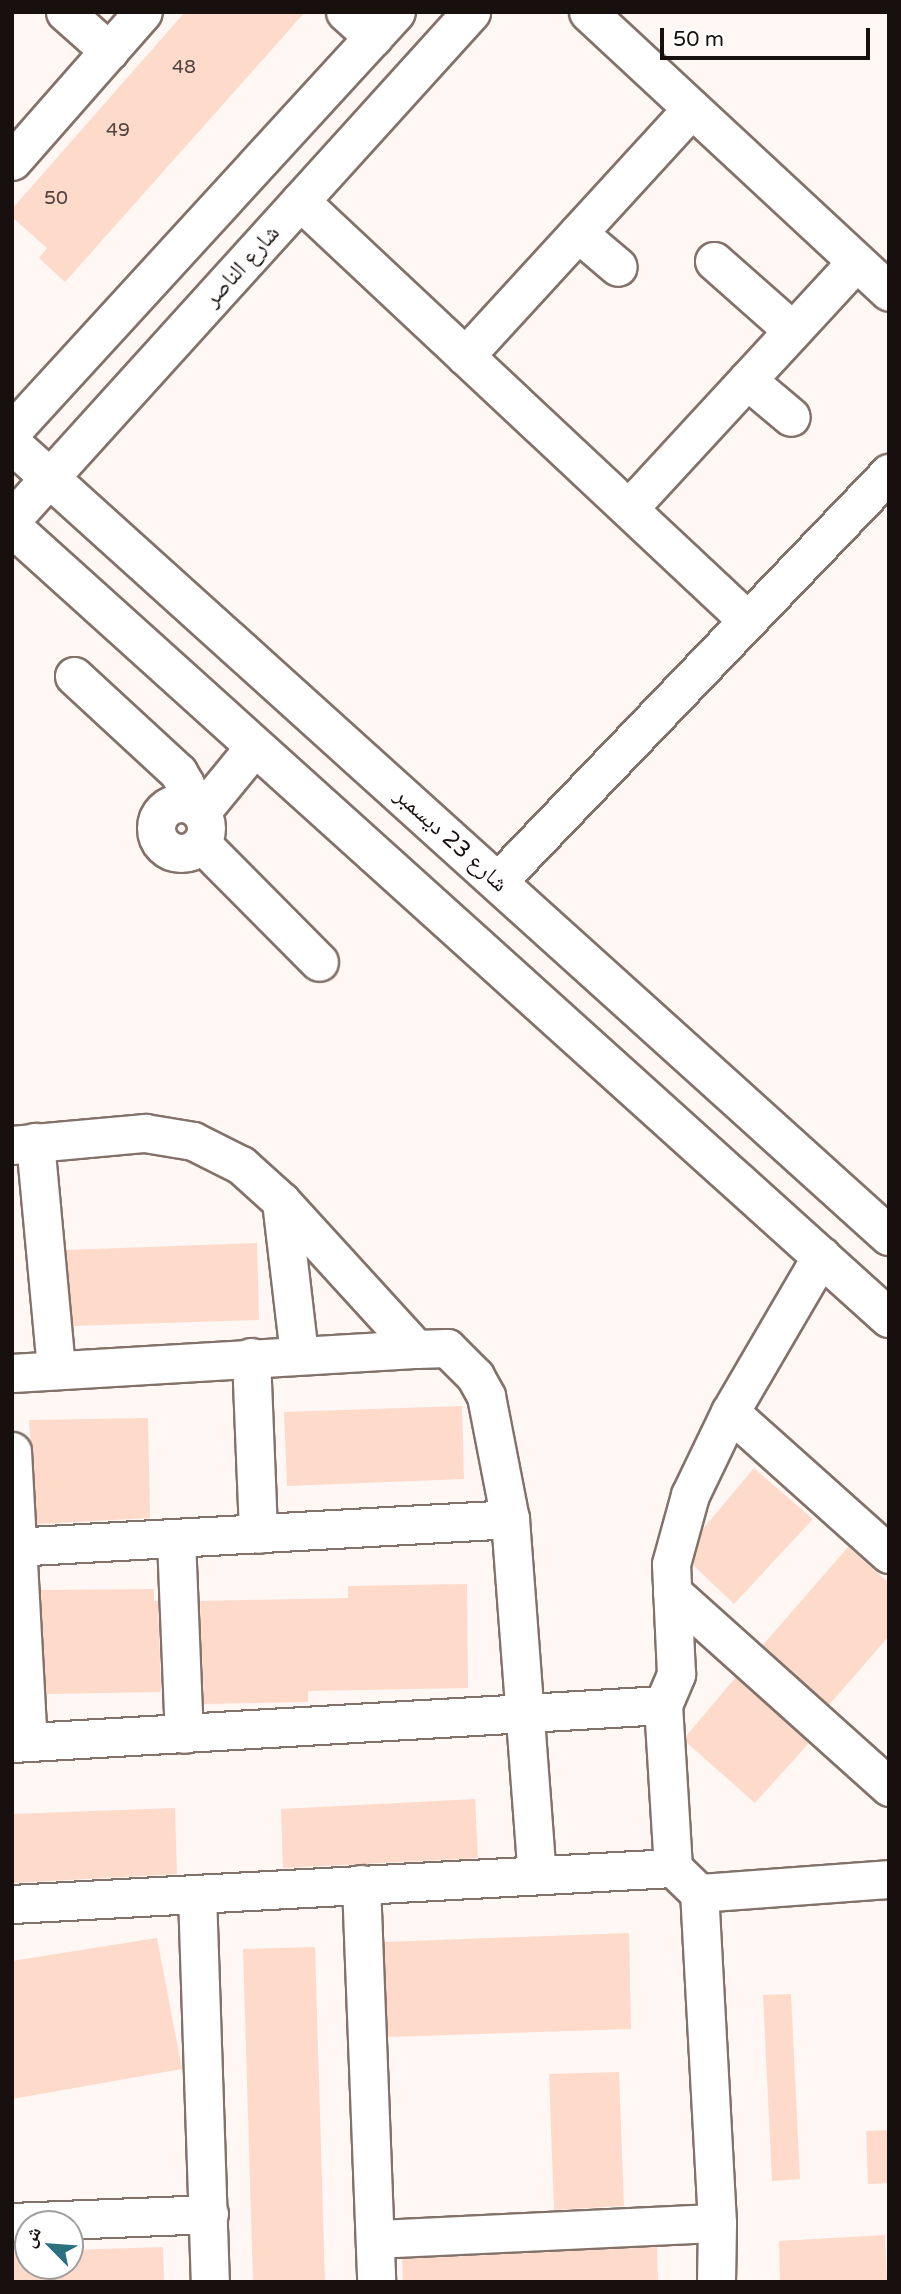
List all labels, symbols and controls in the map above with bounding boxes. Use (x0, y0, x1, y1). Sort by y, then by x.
scale bar (663, 14, 873, 58)
text: 50 m (673, 27, 724, 52)
house number: 48 (172, 57, 196, 79)
house number: 49 (106, 120, 130, 142)
house number: 50 (44, 188, 68, 210)
street label: شارع الناصر (198, 220, 286, 312)
street label: شارع 23 ديسمبر (389, 782, 513, 898)
north arrow (14, 2210, 84, 2280)
text: ش (18, 2223, 46, 2251)

